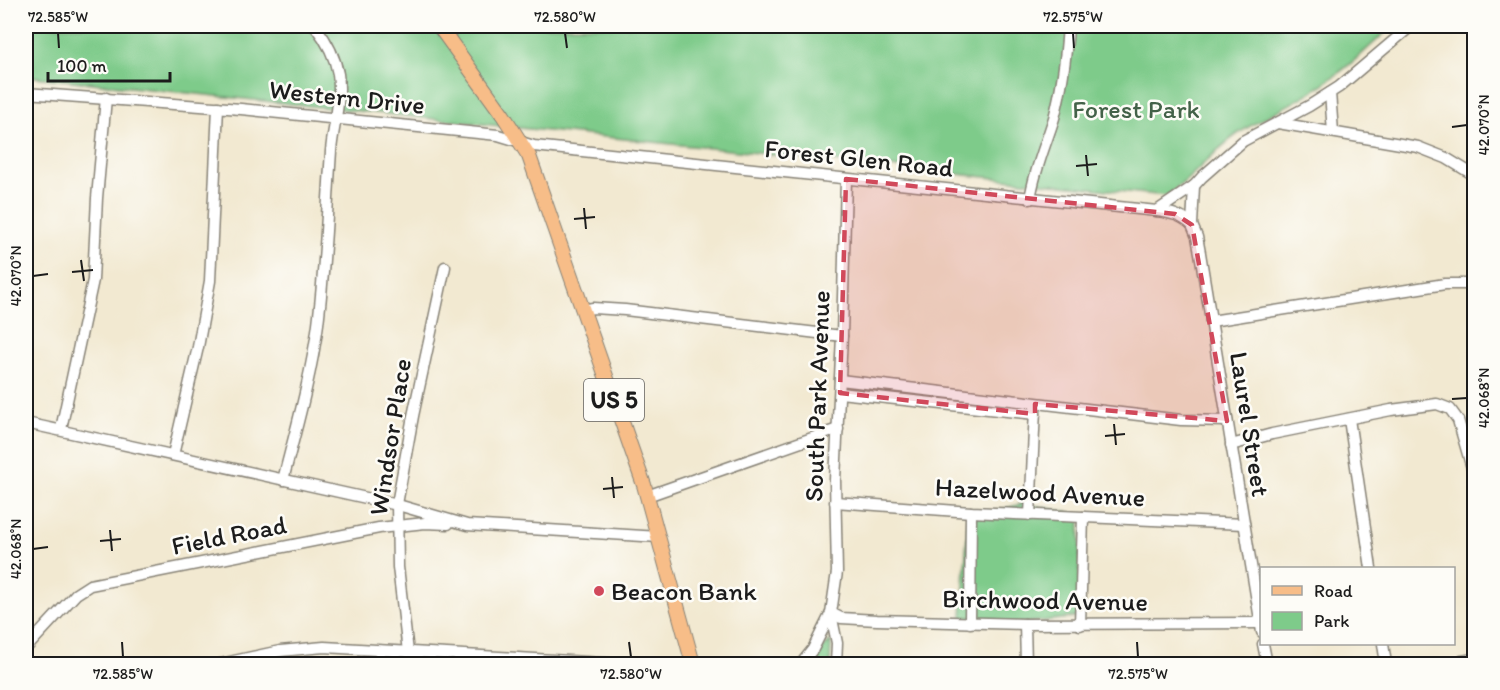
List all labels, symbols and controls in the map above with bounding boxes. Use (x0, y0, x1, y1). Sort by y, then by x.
text: 72.585°W (28, 8, 88, 26)
text: 72.580°W (534, 8, 596, 26)
text: 72.575°W (1043, 8, 1103, 26)
scale bar (48, 45, 170, 83)
text: 100 m (57, 55, 107, 77)
street label: Western Drive (268, 73, 426, 121)
park label: Forest Park (1072, 93, 1200, 125)
text: 42.070°N (1475, 94, 1493, 156)
street label: Forest Glen Road (763, 132, 955, 184)
text: 42.070°N (7, 245, 25, 307)
street label: South Park Avenue (797, 290, 837, 502)
street label: Laurel Street (1223, 349, 1277, 499)
street label: Windsor Place (362, 356, 418, 518)
text: 42.068°N (1475, 368, 1493, 428)
road number: US 5 (584, 379, 644, 421)
street label: Hazelwood Avenue (934, 471, 1146, 513)
street label: Field Road (169, 508, 289, 562)
text: 42.068°N (7, 519, 25, 579)
legend (1260, 567, 1455, 645)
place label: Beacon Bank (611, 575, 757, 607)
text: Road (1314, 580, 1353, 602)
street label: Birchwood Avenue (942, 582, 1148, 618)
marker: Beacon Bank (592, 584, 606, 598)
text: Park (1314, 610, 1349, 632)
text: 72.585°W (93, 665, 153, 683)
text: 72.580°W (600, 665, 662, 683)
text: 72.575°W (1108, 665, 1168, 683)

